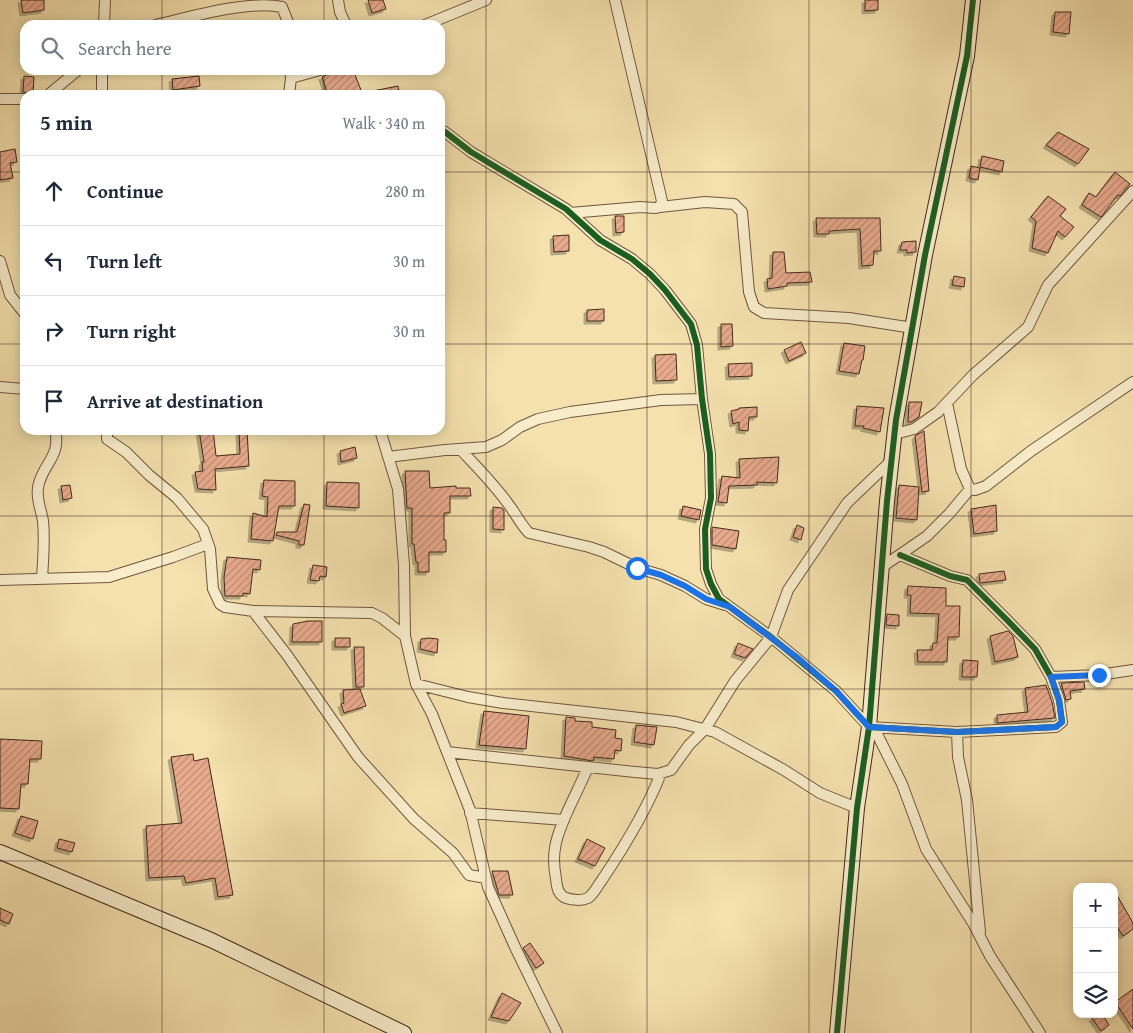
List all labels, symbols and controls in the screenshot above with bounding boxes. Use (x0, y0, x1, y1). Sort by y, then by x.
search box (20, 20, 445, 75)
icon: search (38, 34, 66, 62)
text: Search here (78, 34, 172, 62)
text: 5 min (40, 107, 92, 138)
text: Walk · 340 m (342, 111, 425, 135)
icon: ahead (40, 177, 68, 205)
text: Continue (87, 177, 164, 205)
text: 280 m (385, 179, 425, 203)
icon: left (40, 247, 68, 275)
text: Turn left (87, 247, 162, 275)
text: 30 m (393, 249, 425, 273)
icon: right (40, 317, 68, 345)
text: Turn right (87, 317, 176, 345)
text: 30 m (393, 319, 425, 343)
icon: arrive (40, 387, 68, 415)
text: Arrive at destination (87, 387, 263, 415)
route start (626, 557, 649, 580)
route end (1088, 664, 1111, 687)
map controls (1073, 883, 1118, 1018)
button: + (1073, 883, 1118, 928)
button: − (1073, 928, 1118, 973)
button: layers (1073, 973, 1118, 1018)

